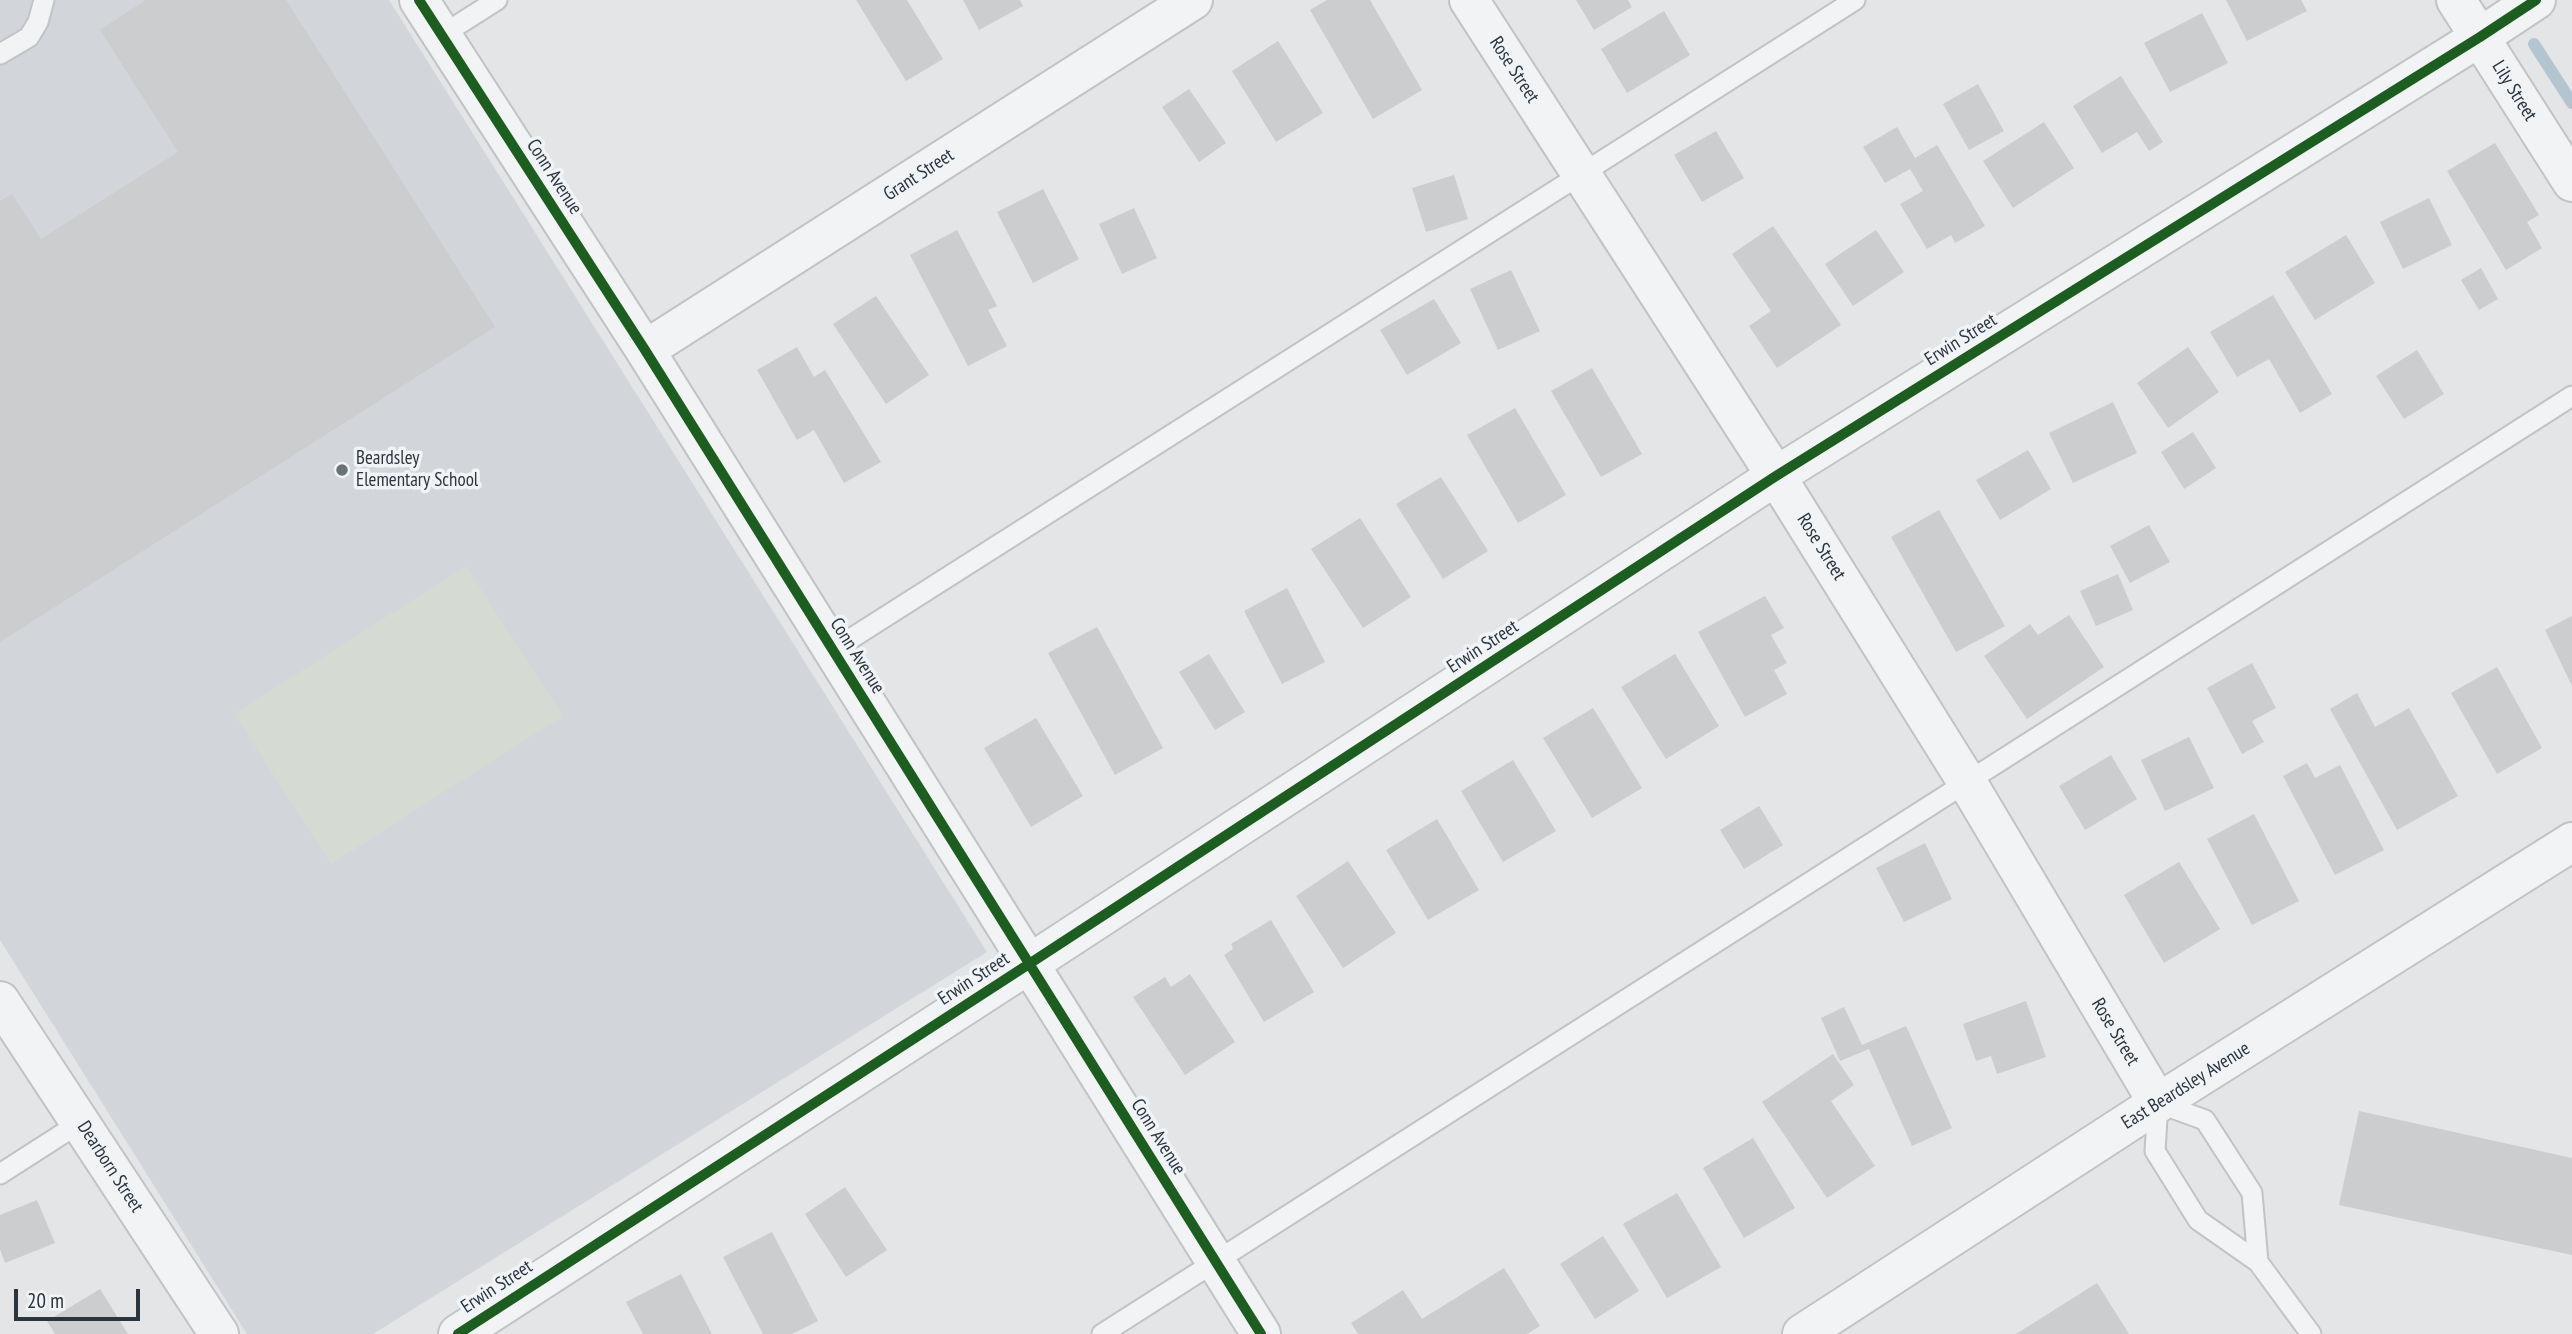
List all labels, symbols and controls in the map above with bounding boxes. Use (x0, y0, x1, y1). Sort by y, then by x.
street label: Rose Street (1484, 33, 1544, 107)
street label: Lily Street (2487, 57, 2541, 125)
street label: Conn Avenue (521, 135, 587, 219)
street label: Grant Street (880, 144, 958, 206)
street label: Erwin Street (1921, 309, 2001, 371)
place label: Beardsley Elementary School (356, 448, 478, 492)
marker: Beardsley Elementary School (334, 462, 350, 478)
street label: Rose Street (1792, 509, 1850, 585)
street label: Conn Avenue (825, 614, 889, 698)
street label: Erwin Street (1443, 616, 1523, 678)
street label: Erwin Street (934, 948, 1014, 1010)
street label: Rose Street (2086, 994, 2144, 1070)
street label: East Beardsley Avenue (2118, 1037, 2254, 1135)
street label: Conn Avenue (1126, 1095, 1190, 1179)
street label: Dearborn Street (72, 1117, 148, 1217)
street label: Erwin Street (457, 1256, 537, 1318)
scale bar (18, 1274, 144, 1318)
text: 20 m (27, 1287, 64, 1314)

